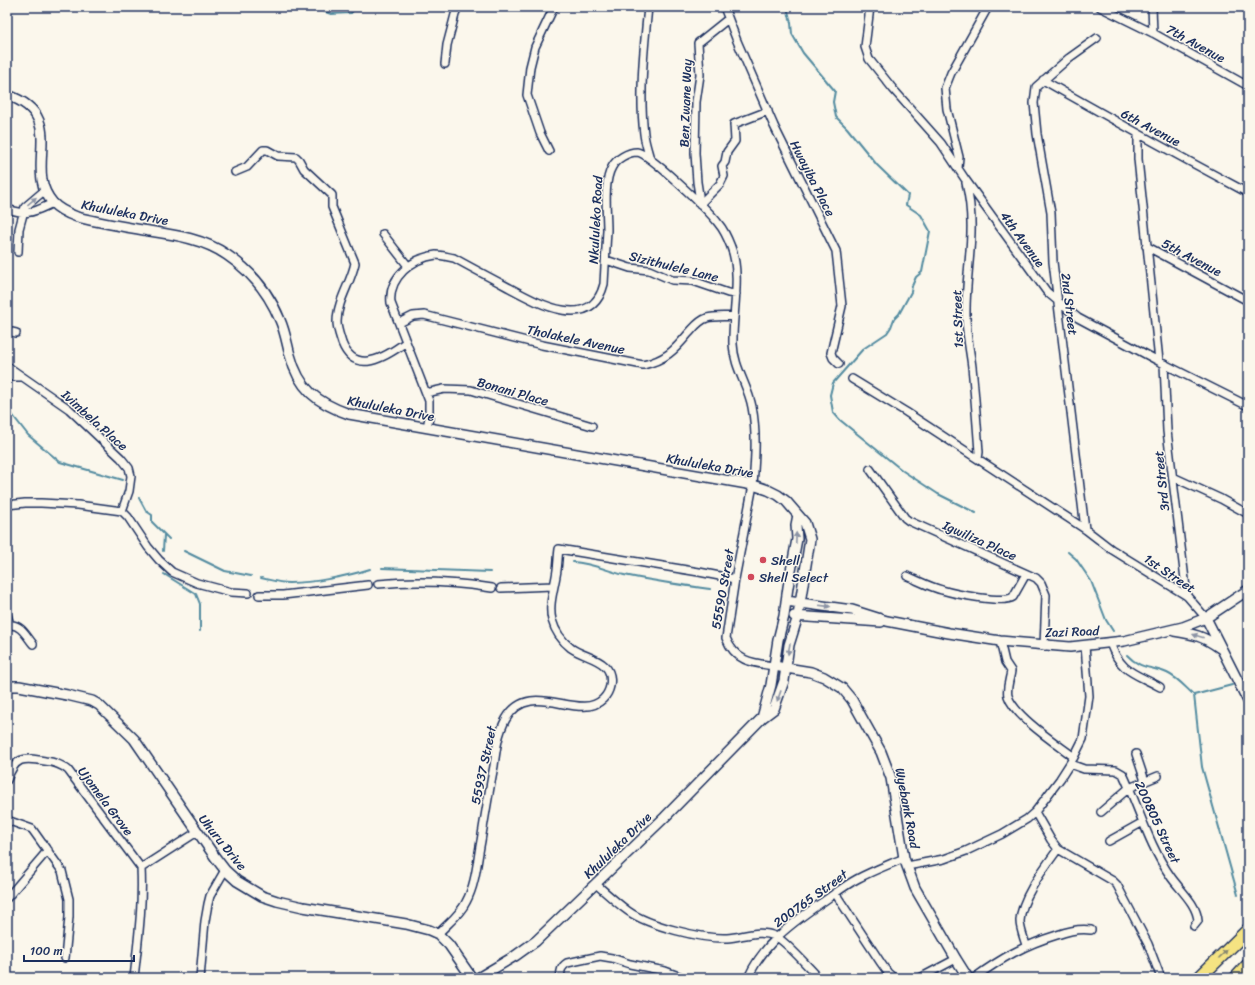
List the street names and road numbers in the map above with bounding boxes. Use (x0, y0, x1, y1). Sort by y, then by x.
street label: 7th Avenue (1162, 18, 1230, 69)
street label: Ben Zwane Way (672, 58, 699, 148)
street label: 6th Avenue (1117, 102, 1185, 153)
street label: Hwayiba Place (783, 136, 842, 221)
street label: Nkululeko Road (582, 174, 609, 265)
street label: Khululeka Drive (79, 193, 170, 232)
street label: 4th Avenue (994, 206, 1051, 273)
street label: 5th Avenue (1158, 232, 1226, 283)
street label: Sizithulele Lane (627, 244, 721, 289)
street label: 2nd Street (1054, 272, 1085, 337)
street label: 1st Street (945, 289, 970, 349)
street label: Tholakele Avenue (525, 318, 627, 361)
street label: Bonani Place (474, 370, 552, 413)
street label: Ivimbela Place (55, 383, 134, 457)
street label: Khululeka Drive (345, 389, 436, 428)
street label: Khululeka Drive (665, 447, 755, 484)
street label: 3rd Street (1147, 449, 1176, 512)
street label: Igwiliza Place (938, 513, 1021, 567)
street label: 55590 Street (704, 546, 741, 631)
street label: 1st Street (1139, 548, 1201, 599)
street label: Zazi Road (1044, 619, 1101, 644)
street label: 55937 Street (464, 723, 503, 806)
street label: Ujomela Grove (72, 761, 140, 841)
street label: Wyebank Road (888, 766, 927, 852)
street label: 200805 Street (1128, 777, 1187, 868)
street label: Khululeka Drive (578, 806, 657, 884)
street label: Uhuru Drive (192, 809, 253, 876)
street label: 200765 Street (768, 863, 853, 934)

